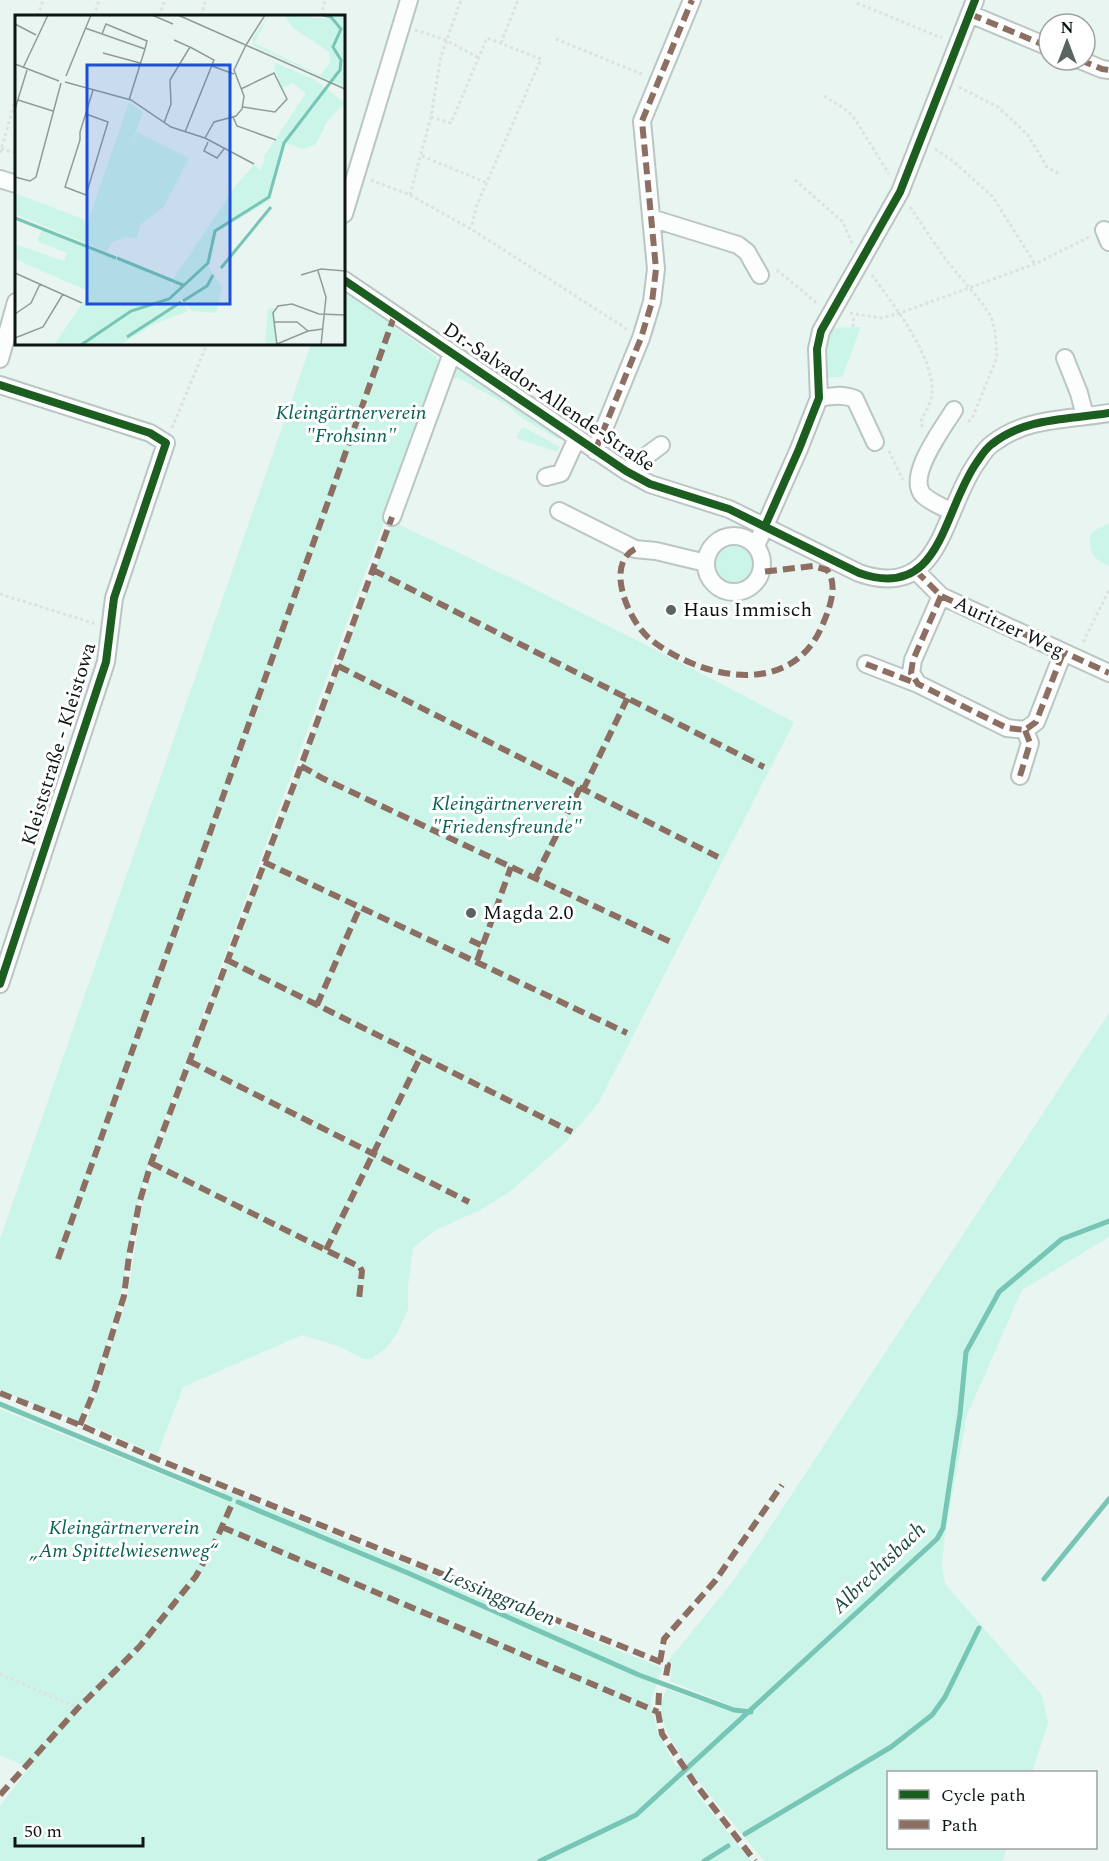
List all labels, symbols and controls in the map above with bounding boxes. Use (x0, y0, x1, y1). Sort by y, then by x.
north arrow (1037, 12, 1097, 72)
inset map (15, 15, 345, 345)
text: N (1060, 16, 1074, 40)
street label: Dr.-Salvador-Allende-Straße (437, 315, 661, 479)
park label: Kleingärtnerverein "Frohsinn" (275, 398, 427, 451)
street label: Auritzer Weg (949, 588, 1069, 666)
place label: Haus Immisch (683, 595, 812, 625)
marker: Haus Immisch (664, 603, 678, 617)
street label: Kleiststraße - Kleistowa (14, 638, 104, 849)
park label: Kleingärtnerverein "Friedensfreunde" (431, 789, 583, 842)
place label: Magda 2.0 (483, 898, 574, 928)
marker: Magda 2.0 (464, 906, 478, 920)
park label: Kleingärtnerverein „Am Spittelwiesenweg“ (29, 1513, 219, 1566)
water label: Albrechtsbach (824, 1515, 934, 1622)
water label: Lessinggraben (438, 1559, 560, 1635)
legend (887, 1771, 1097, 1849)
text: Cycle path (941, 1782, 1026, 1809)
scale bar (15, 1810, 142, 1848)
text: Path (941, 1812, 978, 1839)
text: 50 m (24, 1818, 62, 1845)

